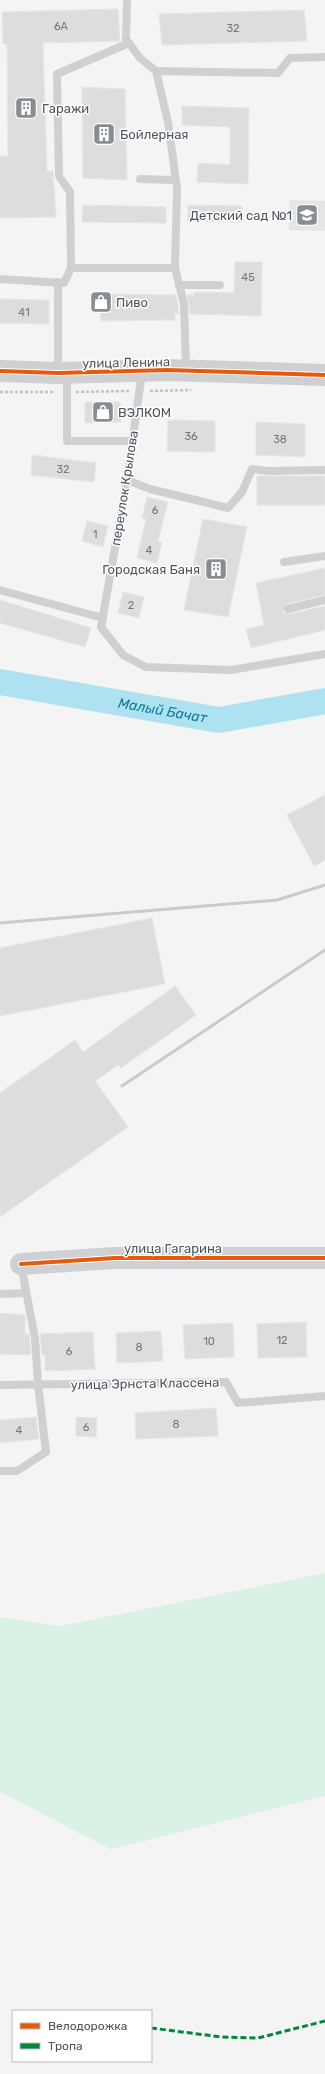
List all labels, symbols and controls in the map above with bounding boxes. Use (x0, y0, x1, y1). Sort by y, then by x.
house number: 6А (54, 20, 69, 33)
house number: 32 (226, 22, 240, 35)
building icon: Гаражи (13, 95, 39, 121)
place label: Гаражи (42, 101, 89, 116)
building icon: Бойлерная (91, 121, 117, 147)
place label: Бойлерная (120, 127, 188, 142)
school or university icon: Детский сад №1 (294, 202, 320, 228)
place label: Детский сад №1 (190, 208, 292, 223)
house number: 45 (241, 271, 255, 284)
shop icon: Пиво (88, 289, 114, 315)
place label: Пиво (116, 295, 148, 310)
house number: 41 (18, 306, 30, 319)
street label: улица Ленина (82, 354, 170, 371)
shop icon: ВЭЛКОМ (90, 399, 116, 425)
place label: ВЭЛКОМ (118, 405, 171, 420)
street label: переулок Крылова (108, 429, 141, 547)
house number: 36 (184, 430, 198, 443)
house number: 38 (273, 433, 287, 446)
house number: 32 (56, 463, 70, 476)
house number: 6 (152, 504, 159, 517)
house number: 1 (93, 528, 97, 541)
house number: 4 (146, 544, 153, 557)
building icon: Городская Баня (203, 556, 229, 582)
place label: Городская Баня (102, 562, 200, 577)
house number: 2 (128, 599, 134, 612)
water label: Малый Бачат (117, 695, 209, 727)
street label: улица Гагарина (124, 1241, 222, 1256)
house number: 12 (276, 1334, 288, 1347)
house number: 10 (203, 1335, 215, 1348)
house number: 8 (136, 1341, 143, 1354)
house number: 6 (66, 1345, 73, 1358)
street label: улица Эрнста Классена (71, 1375, 219, 1392)
house number: 8 (173, 1418, 180, 1431)
house number: 6 (83, 1421, 90, 1434)
house number: 4 (16, 1424, 23, 1437)
legend (12, 2010, 152, 2062)
text: Велодорожка (48, 2019, 127, 2033)
text: Тропа (48, 2039, 83, 2053)

